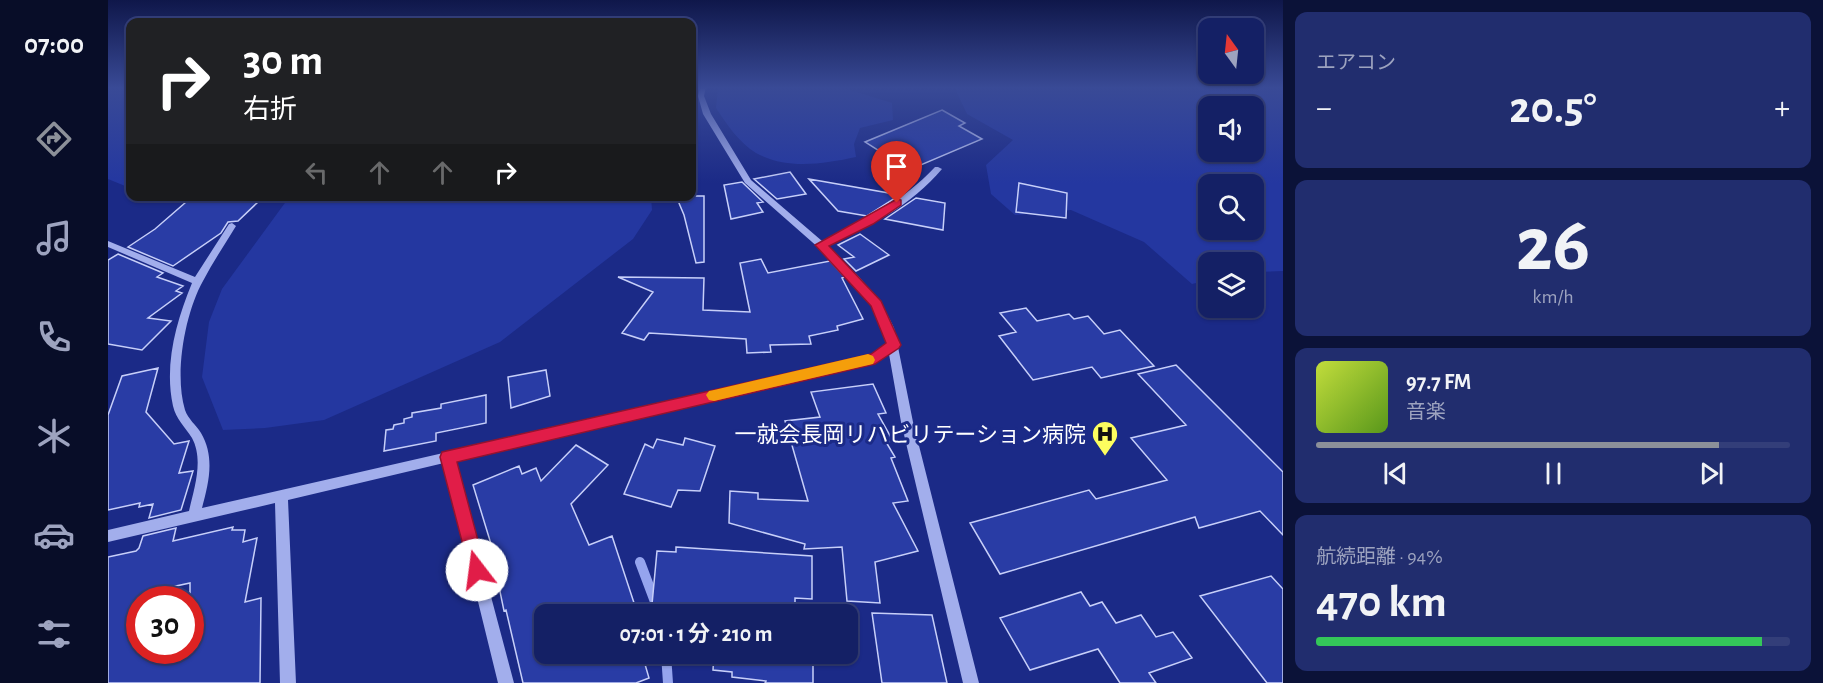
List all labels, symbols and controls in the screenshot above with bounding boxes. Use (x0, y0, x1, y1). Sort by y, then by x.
north arrow (1198, 18, 1264, 84)
map controls (1198, 18, 1264, 318)
text: 07:00 (24, 31, 84, 58)
text: 30 m (243, 40, 323, 82)
icon: right (144, 42, 222, 120)
text: エアコン (1316, 53, 1396, 73)
text: 20.5° (1509, 86, 1597, 131)
text: − (1316, 92, 1332, 125)
text: + (1774, 92, 1790, 125)
text: 右折 (243, 96, 297, 123)
button: sound (1198, 96, 1264, 162)
icon: directions (33, 118, 75, 160)
pin (871, 141, 922, 203)
icon: arrive (880, 150, 913, 183)
icon: left (300, 156, 333, 189)
icon: ahead (363, 156, 396, 189)
icon: ahead (426, 156, 459, 189)
icon: right (489, 156, 522, 189)
button: search (1198, 174, 1264, 240)
text: 26 (1516, 207, 1590, 285)
icon: music (33, 217, 75, 259)
button: layers (1198, 252, 1264, 318)
text: km/h (1532, 287, 1574, 307)
icon: phone (33, 316, 75, 358)
text: 97.7 FM (1406, 371, 1471, 393)
text: 音楽 (1406, 402, 1446, 422)
icon: climate (33, 415, 75, 457)
hospital icon: 一就会長岡リハビリテーション病院 (1090, 419, 1120, 457)
place label: 一就会長岡リハビリテーション病院 (734, 423, 1086, 446)
icon: previous (1379, 457, 1412, 490)
icon: pause (1537, 457, 1570, 490)
icon: next (1695, 457, 1728, 490)
icon: car (33, 514, 75, 556)
position arrow (445, 538, 509, 602)
text: 航続距離 · 94% (1316, 547, 1443, 567)
text: 470 km (1316, 580, 1447, 625)
speed limit sign: 30 (126, 586, 204, 664)
icon: filters (33, 613, 75, 655)
text: 07:01 · 1 分 · 210 m (620, 623, 772, 645)

